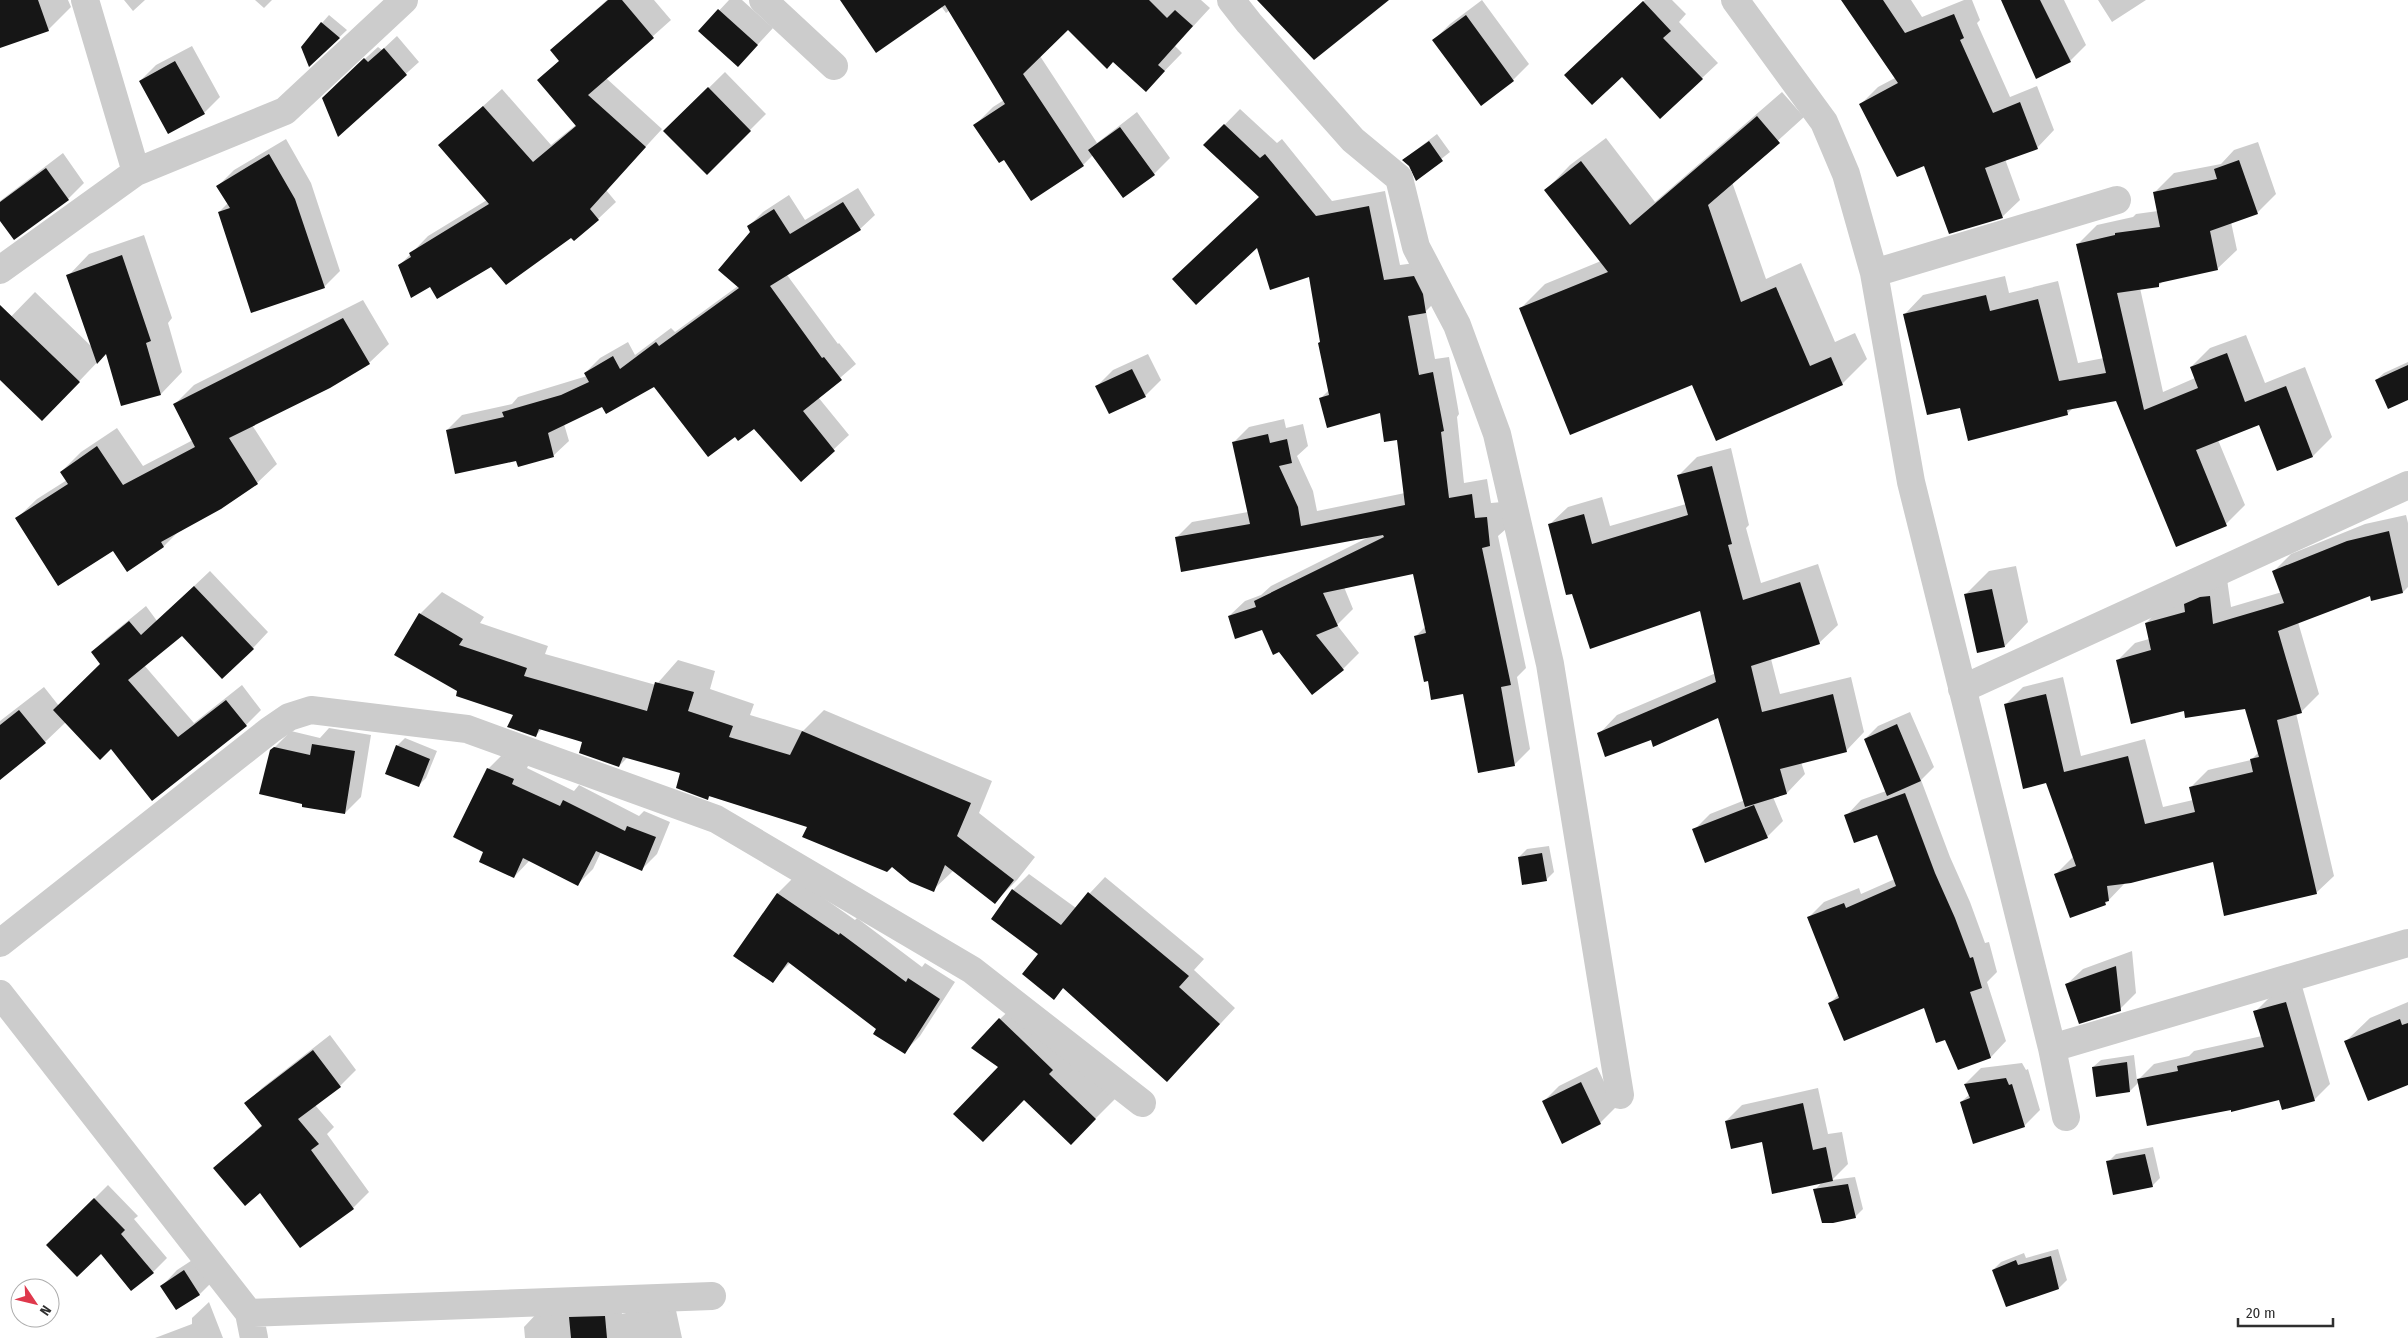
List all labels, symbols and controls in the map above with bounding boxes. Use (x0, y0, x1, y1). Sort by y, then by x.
north arrow (10, 1278, 60, 1328)
scale bar (2238, 1296, 2333, 1328)
text: N (36, 1302, 55, 1318)
text: 20 m (2246, 1304, 2276, 1322)

